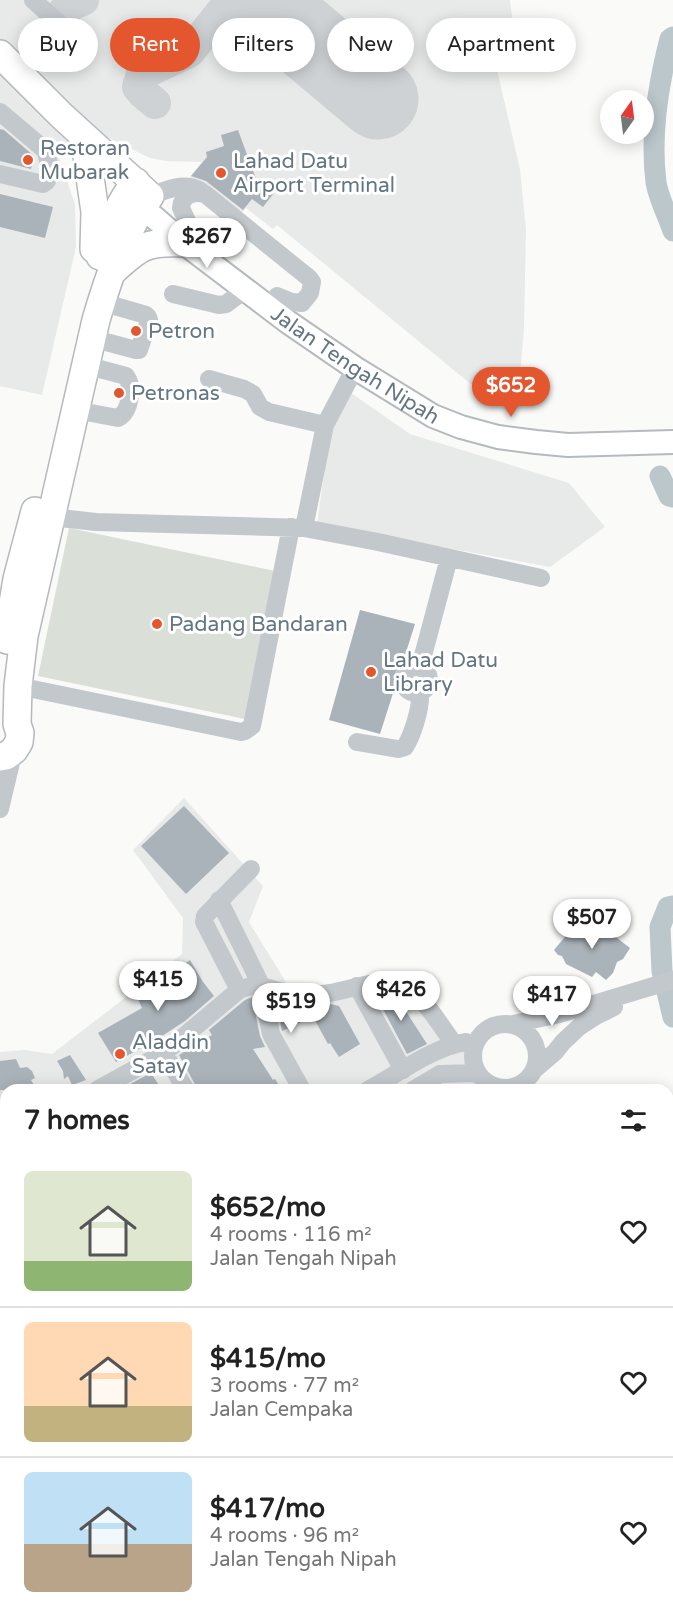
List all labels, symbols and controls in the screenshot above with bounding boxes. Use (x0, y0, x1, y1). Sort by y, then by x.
chip: Buy (18, 18, 98, 72)
chip: Rent (110, 18, 200, 72)
chip: Filters (212, 18, 315, 72)
chip: New (327, 18, 414, 72)
chip: Apartment (426, 18, 576, 72)
north arrow (600, 90, 654, 144)
map controls (600, 90, 654, 144)
place label: Restoran Mubarak (40, 136, 130, 185)
place label: Lahad Datu Airport Terminal (233, 149, 395, 198)
marker: Restoran Mubarak (21, 153, 35, 167)
marker: Lahad Datu Airport Terminal (214, 166, 228, 180)
pin: $267 (171, 218, 243, 269)
text: $267 (182, 225, 232, 249)
street label: Jalan Tengah Nipah (266, 301, 444, 429)
place label: Petron (148, 319, 215, 344)
marker: Petron (129, 324, 143, 338)
pin: $652 (475, 367, 547, 418)
text: $652 (486, 374, 536, 398)
place label: Petronas (131, 381, 220, 406)
marker: Petronas (112, 386, 126, 400)
place label: Padang Bandaran (169, 612, 348, 637)
marker: Padang Bandaran (150, 617, 164, 631)
place label: Lahad Datu Library (383, 648, 498, 697)
marker: Lahad Datu Library (364, 665, 378, 679)
pin: $507 (556, 899, 628, 950)
text: $507 (567, 906, 617, 930)
pin: $415 (122, 961, 194, 1012)
text: $415 (133, 968, 183, 992)
pin: $426 (365, 971, 437, 1022)
pin: $417 (516, 976, 588, 1027)
text: $426 (376, 978, 426, 1002)
pin: $519 (255, 983, 327, 1034)
text: $417 (527, 983, 577, 1007)
text: $519 (266, 990, 316, 1014)
place label: Aladdin Satay (132, 1030, 209, 1079)
marker: Aladdin Satay (113, 1047, 127, 1061)
icon: filters (617, 1104, 650, 1137)
text: 7 homes (24, 1105, 130, 1136)
text: $652/mo (210, 1192, 326, 1223)
icon: home (72, 1195, 144, 1267)
icon: heart (617, 1215, 650, 1248)
text: 4 rooms · 116 m² (210, 1223, 372, 1247)
text: Jalan Tengah Nipah (210, 1247, 397, 1271)
text: $415/mo (210, 1343, 326, 1374)
icon: home (72, 1346, 144, 1418)
icon: heart (617, 1366, 650, 1399)
text: 3 rooms · 77 m² (210, 1374, 359, 1398)
text: Jalan Cempaka (210, 1398, 353, 1422)
text: $417/mo (210, 1493, 325, 1524)
icon: home (72, 1496, 144, 1568)
icon: heart (617, 1516, 650, 1549)
text: 4 rooms · 96 m² (210, 1524, 359, 1548)
text: Jalan Tengah Nipah (210, 1548, 397, 1572)

